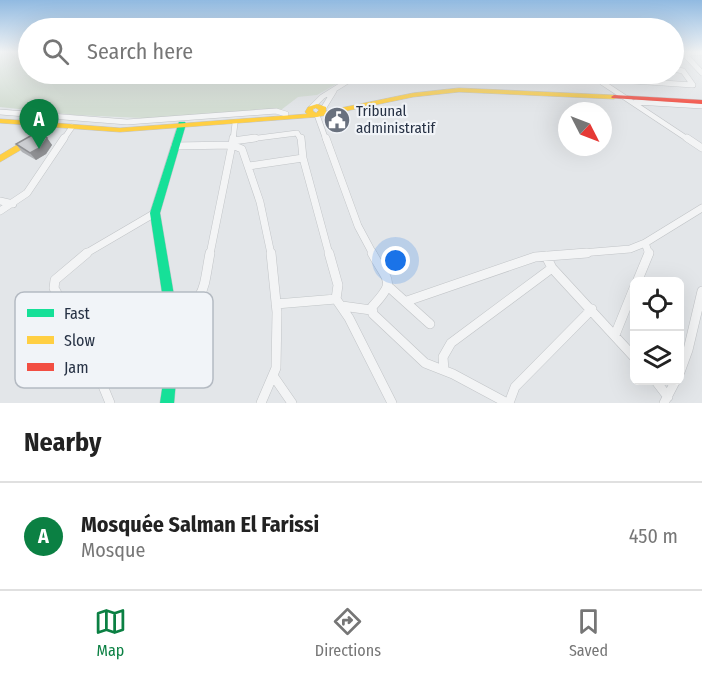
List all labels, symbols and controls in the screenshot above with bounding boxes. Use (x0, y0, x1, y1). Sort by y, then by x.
search box (18, 18, 684, 84)
icon: search (39, 35, 72, 68)
text: Search here (87, 38, 193, 65)
pin: A (20, 100, 58, 149)
place label: Tribunal administratif (356, 102, 437, 137)
north arrow (558, 102, 612, 156)
public building icon: Tribunal administratif (322, 105, 352, 135)
your location (381, 246, 410, 275)
map controls (630, 277, 684, 385)
button: locate (630, 277, 684, 331)
legend (15, 292, 213, 388)
text: Fast (64, 304, 91, 323)
text: Slow (64, 331, 95, 350)
button: layers (630, 331, 684, 385)
text: Jam (64, 358, 89, 377)
text: Nearby (24, 427, 101, 458)
text: Mosquée Salman El Farissi (81, 511, 319, 538)
text: A (38, 524, 49, 548)
text: 450 m (629, 524, 678, 548)
text: Mosque (81, 538, 145, 562)
tab: Map (94, 605, 127, 660)
tab: Directions (315, 605, 381, 660)
tab: Saved (569, 605, 608, 660)

